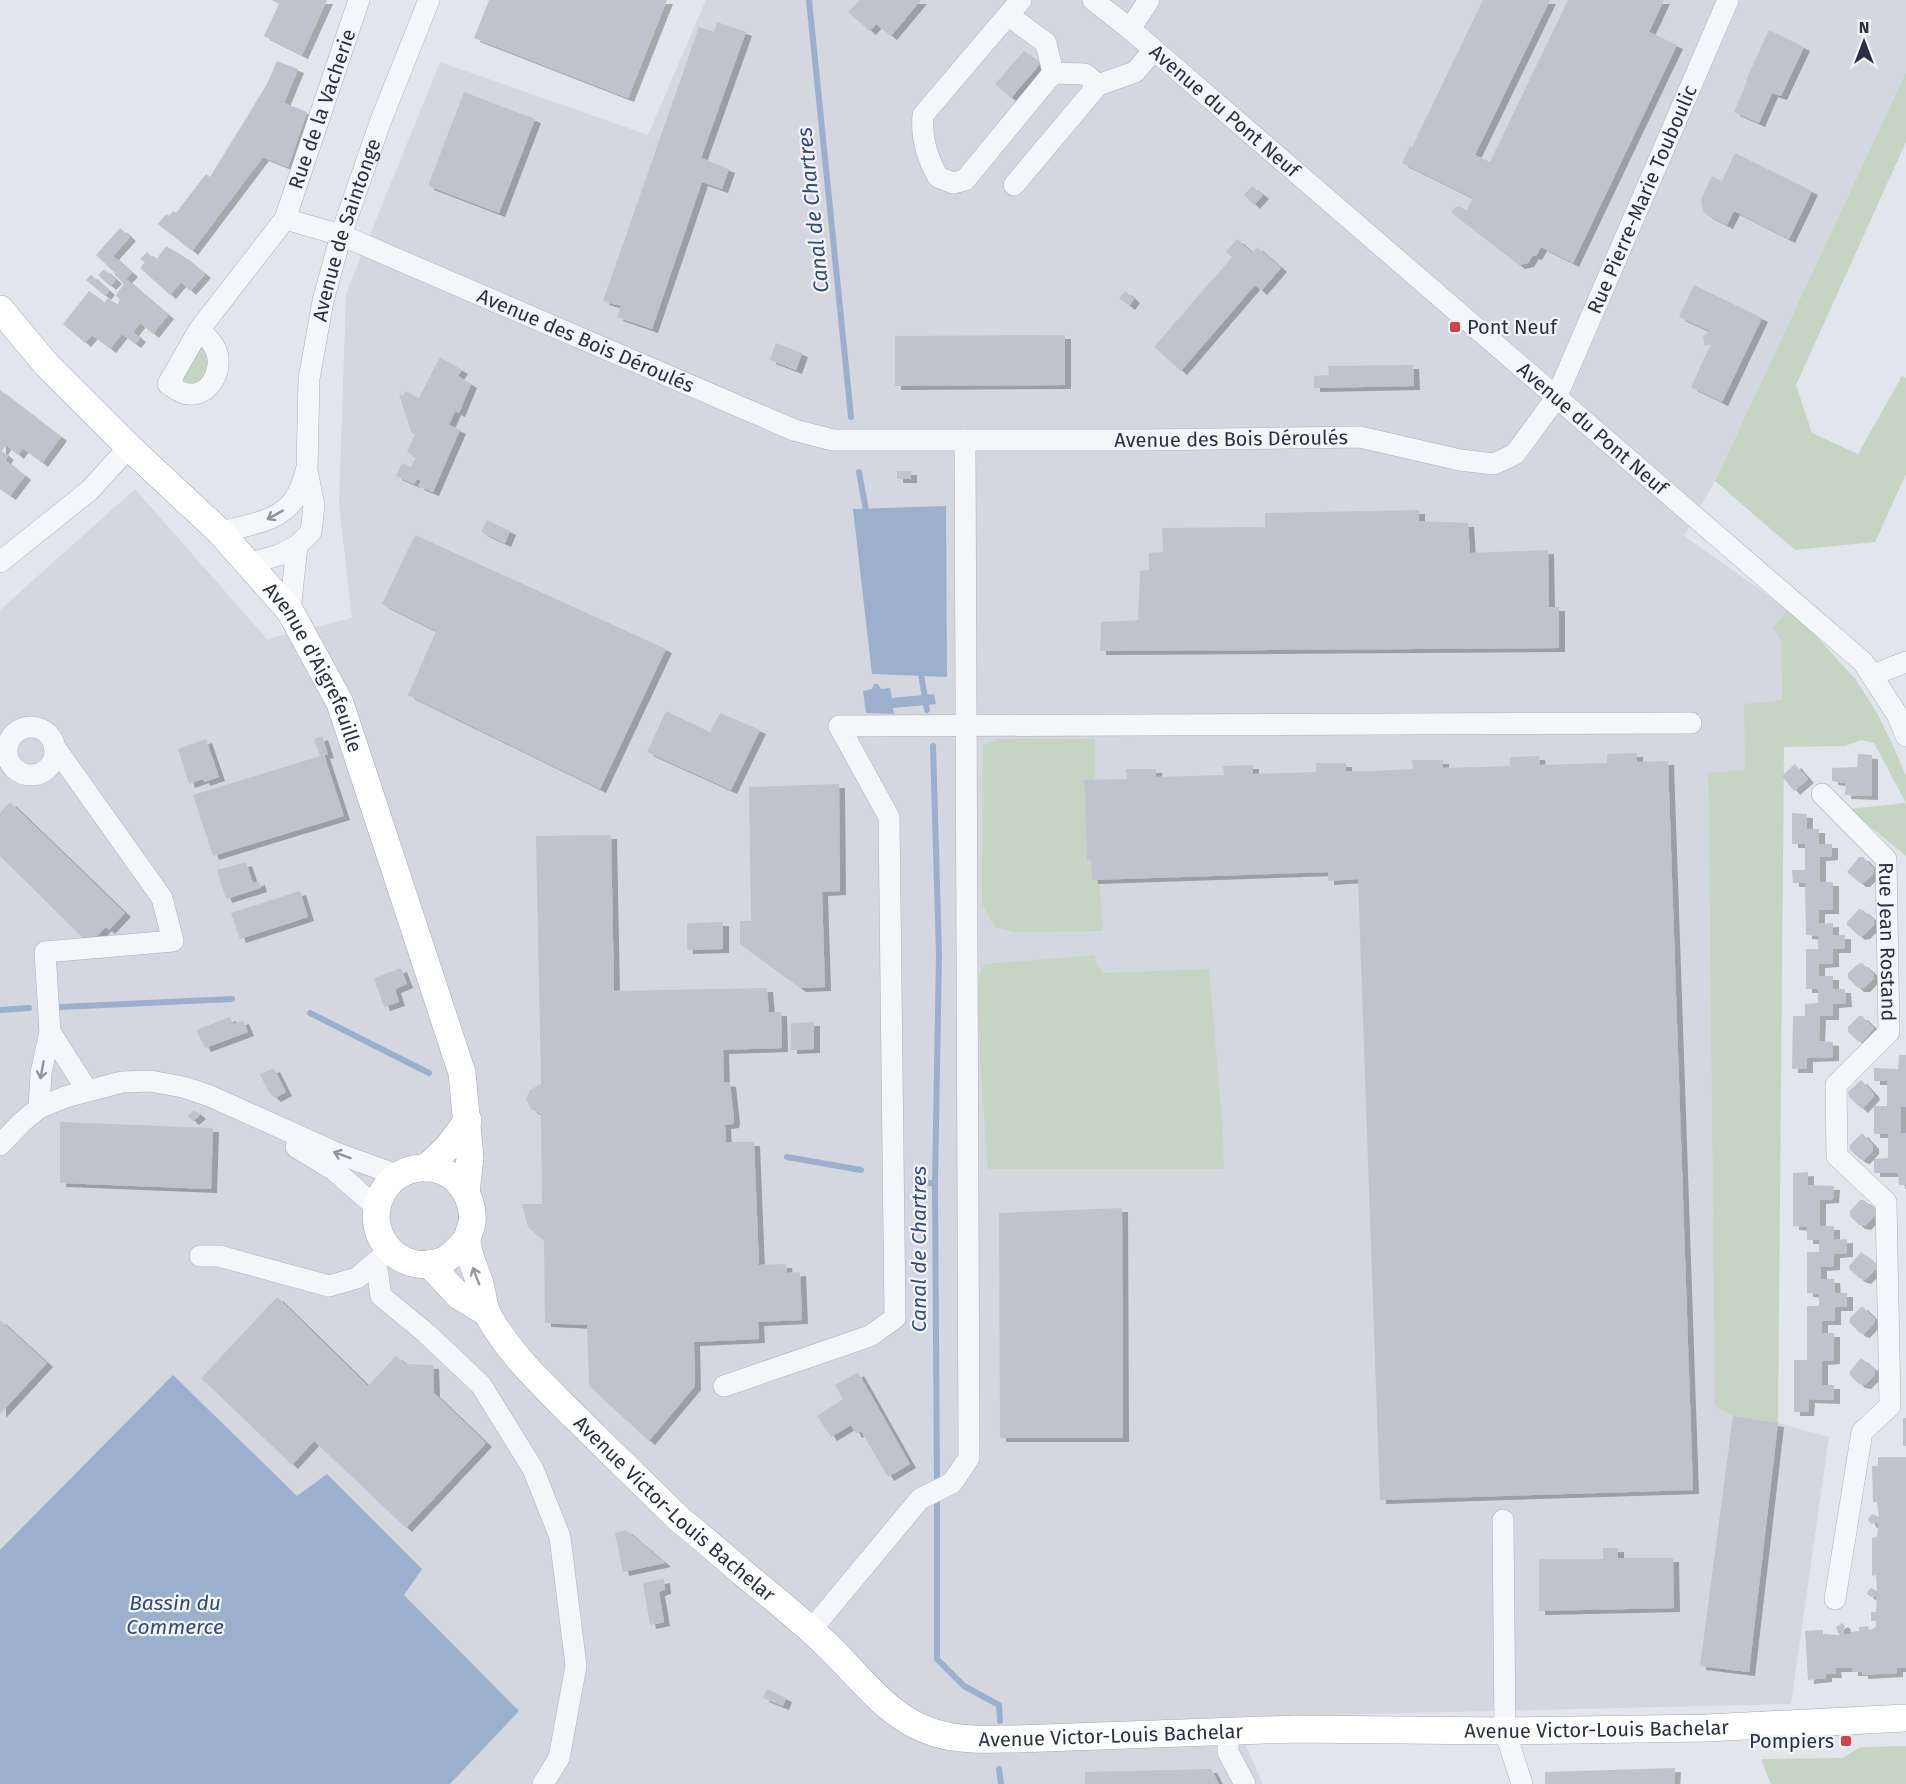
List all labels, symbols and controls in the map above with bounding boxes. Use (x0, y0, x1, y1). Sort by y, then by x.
north arrow (1834, 12, 1894, 72)
text: N (1859, 18, 1869, 37)
street label: Rue de la Vacherie (283, 26, 361, 192)
street label: Avenue du Pont Neuf (1145, 39, 1306, 183)
street label: Rue Pierre-Marie Touboulic (1582, 81, 1702, 317)
water label: Canal de Chartres (791, 126, 835, 294)
street label: Avenue de Saintonge (308, 135, 386, 323)
street label: Avenue des Bois Déroulés (474, 283, 698, 398)
place label: Pont Neuf (1467, 315, 1558, 339)
marker: Pont Neuf (1448, 320, 1462, 334)
street label: Avenue du Pont Neuf (1512, 357, 1673, 501)
street label: Avenue des Bois Déroulés (1114, 425, 1348, 452)
one-way arrow (267, 510, 284, 522)
street label: Avenue d'Aigrefeuille (258, 577, 367, 755)
street label: Rue Jean Rostand (1874, 862, 1901, 1022)
one-way arrow (36, 1059, 47, 1079)
one-way arrow (333, 1149, 352, 1160)
water label: Canal de Chartres (906, 1165, 932, 1332)
one-way arrow (470, 1267, 481, 1286)
street label: Avenue Victor-Louis Bachelar (569, 1411, 780, 1607)
water label: Bassin du Commerce (126, 1590, 224, 1640)
street label: Avenue Victor-Louis Bachelar (1464, 1715, 1730, 1743)
street label: Avenue Victor-Louis Bachelar (979, 1719, 1244, 1751)
place label: Pompiers (1749, 1729, 1834, 1753)
marker: Pompiers (1839, 1734, 1853, 1748)

